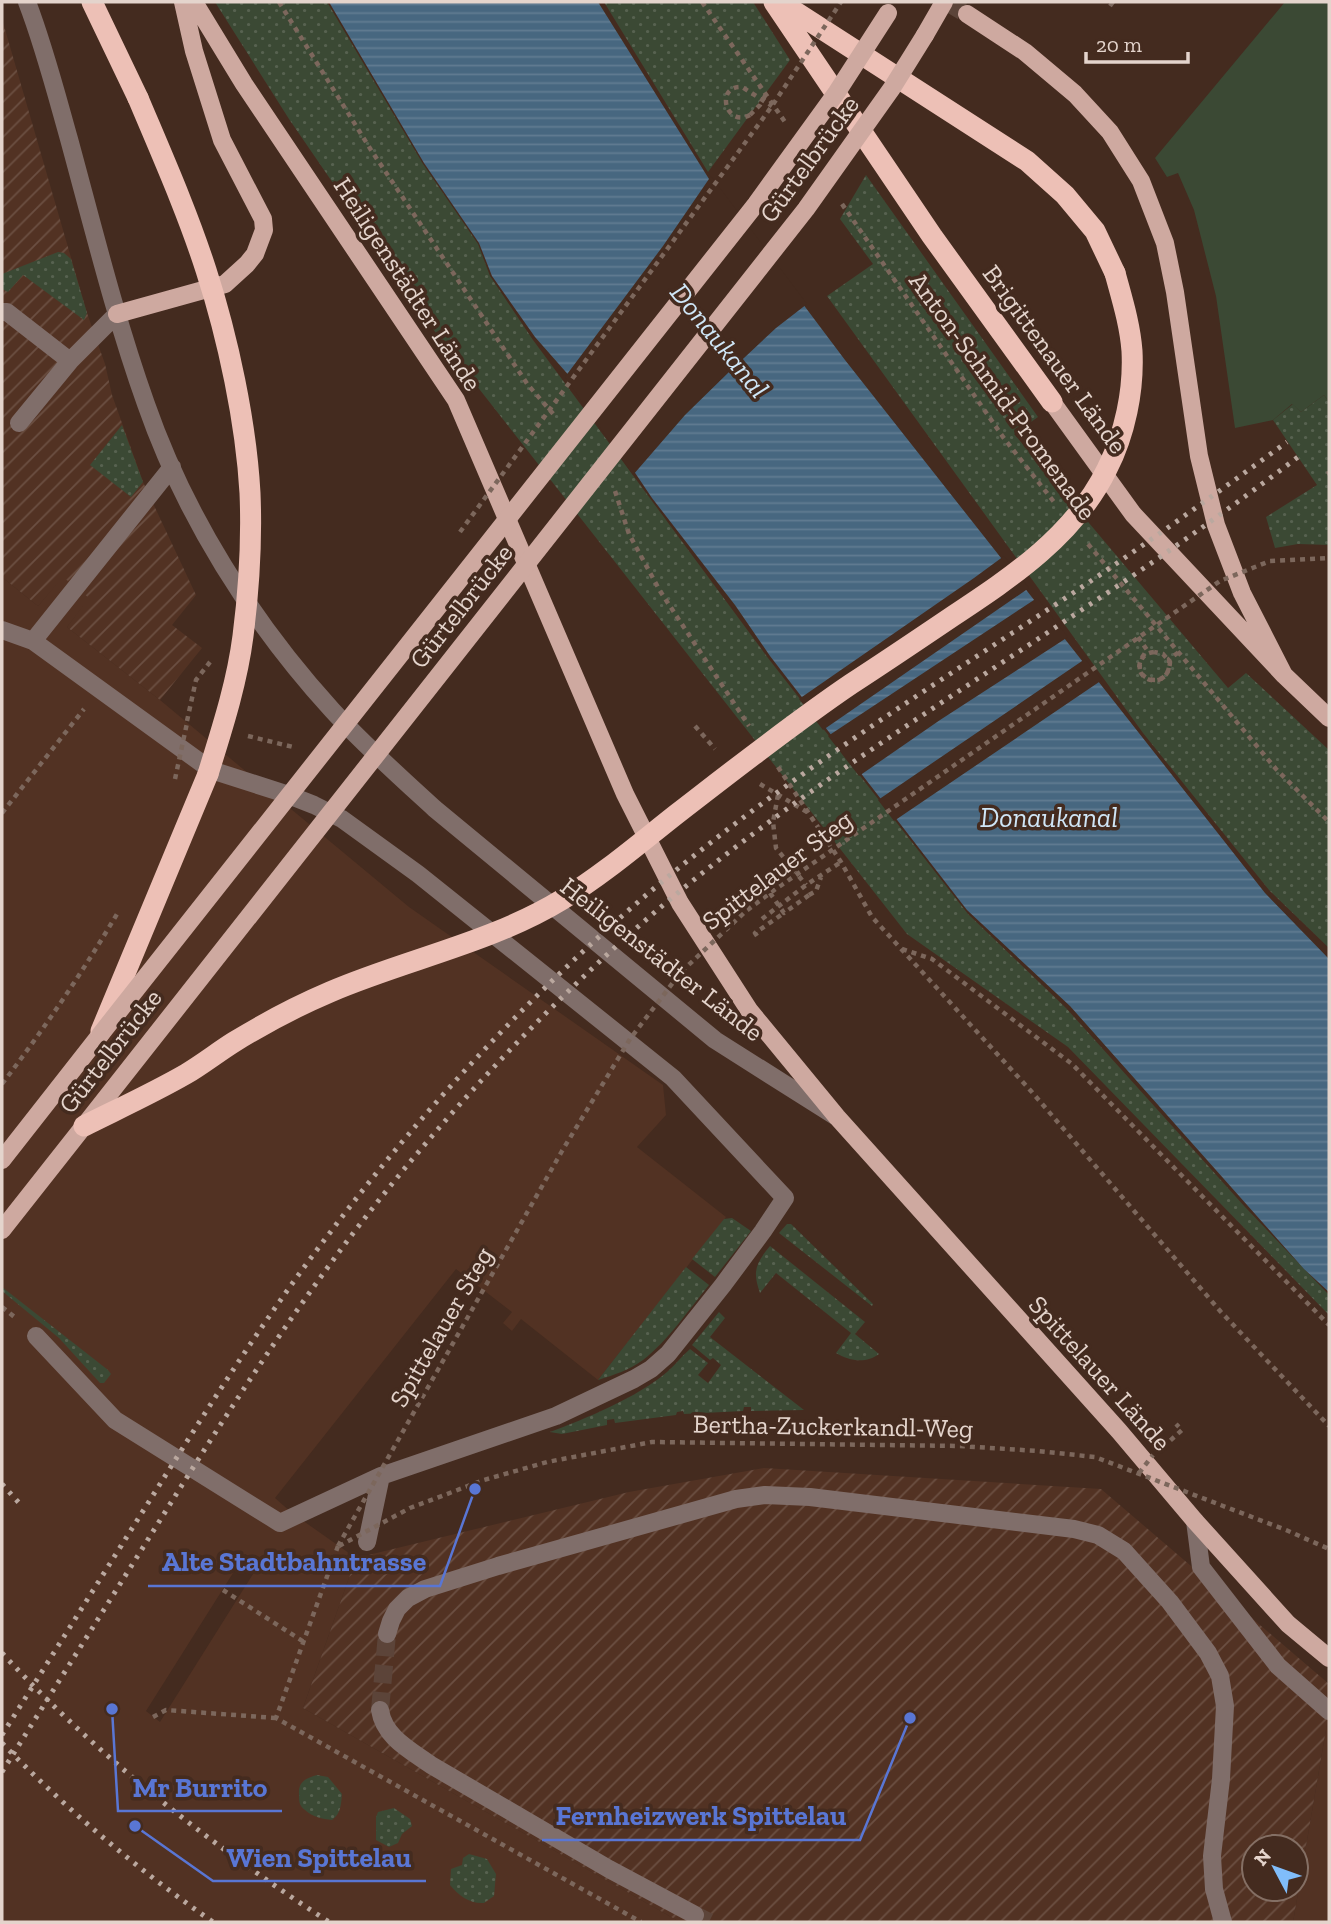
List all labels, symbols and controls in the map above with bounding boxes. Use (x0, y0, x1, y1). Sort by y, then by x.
scale bar (1086, 21, 1188, 65)
text: 20 m (1096, 32, 1142, 57)
street label: Gürtelbrücke (752, 89, 866, 229)
street label: Heiligenstädter Lände (327, 171, 489, 397)
street label: Brigittenauer Lände (976, 258, 1134, 460)
street label: Anton-Schmid-Promenade (902, 266, 1104, 526)
water label: Donaukanal (663, 276, 776, 404)
street label: Gürtelbrücke (403, 537, 519, 675)
water label: Donaukanal (980, 801, 1118, 834)
street label: Spittelauer Steg (696, 803, 858, 937)
street label: Heiligenstädter Lände (554, 870, 770, 1048)
street label: Gürtelbrücke (52, 982, 168, 1120)
street label: Spittelauer Steg (382, 1241, 500, 1413)
street label: Spittelauer Lände (1022, 1289, 1178, 1457)
street label: Bertha-Zuckerkandl-Weg (693, 1408, 973, 1444)
callout: Alte Stadtbahntrasse (148, 1537, 440, 1586)
text: Alte Stadtbahntrasse (162, 1545, 426, 1578)
callout: Mr Burrito (118, 1762, 282, 1811)
text: Mr Burrito (133, 1771, 268, 1804)
callout: Fernheizwerk Spittelau (542, 1791, 860, 1840)
text: Fernheizwerk Spittelau (556, 1799, 846, 1832)
callout: Wien Spittelau (213, 1832, 426, 1881)
north arrow (1240, 1833, 1310, 1903)
text: Wien Spittelau (227, 1841, 412, 1874)
text: N (1249, 1844, 1276, 1870)

